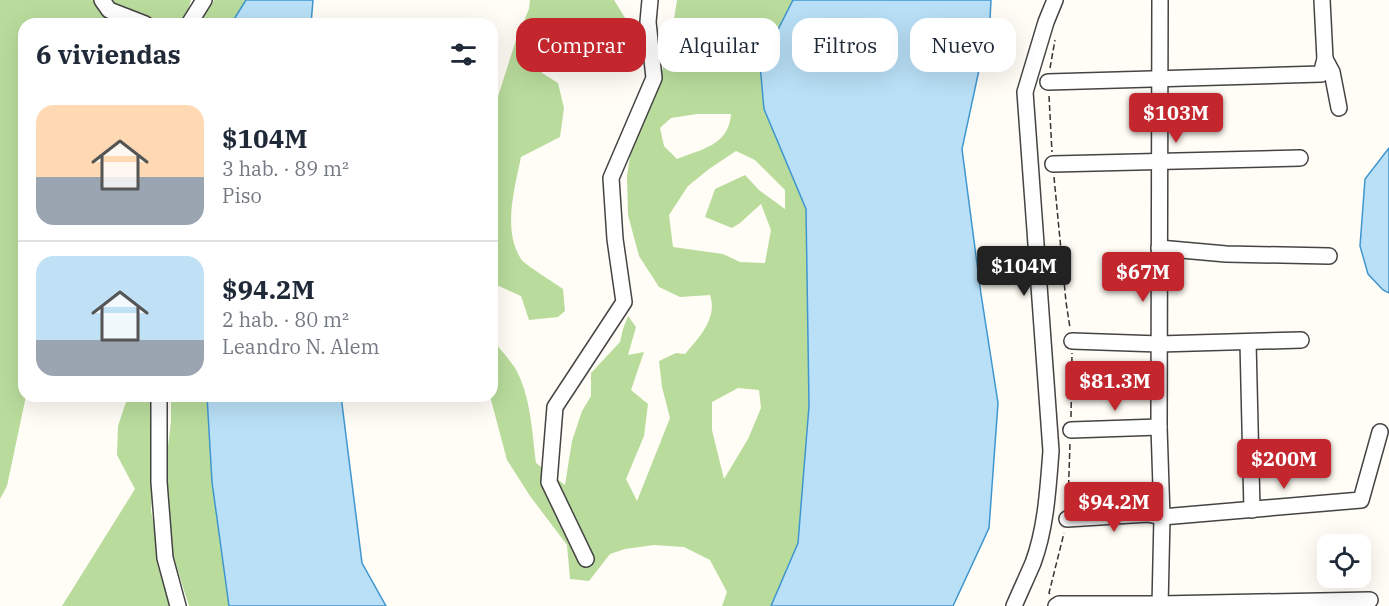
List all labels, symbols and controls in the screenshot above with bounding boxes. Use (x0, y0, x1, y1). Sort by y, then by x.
chip: Comprar (516, 18, 646, 72)
chip: Alquilar (658, 18, 780, 72)
chip: Filtros (792, 18, 898, 72)
chip: Nuevo (910, 18, 1016, 72)
text: 6 viviendas (36, 37, 181, 71)
icon: filters (447, 38, 480, 71)
pin: $103M (1134, 93, 1218, 144)
text: $103M (1143, 99, 1209, 126)
text: $104M (222, 121, 308, 155)
icon: home (84, 129, 156, 201)
text: 3 hab. · 89 m² (222, 155, 349, 182)
text: Piso (222, 182, 262, 209)
pin: $104M (982, 246, 1066, 297)
text: $104M (991, 252, 1057, 279)
pin: $67M (1107, 252, 1179, 303)
text: $67M (1116, 258, 1170, 285)
text: $94.2M (222, 272, 315, 306)
icon: home (84, 280, 156, 352)
text: 2 hab. · 80 m² (222, 306, 349, 333)
text: Leandro N. Alem (222, 333, 380, 360)
pin: $81.3M (1066, 361, 1164, 412)
text: $81.3M (1079, 367, 1151, 394)
pin: $200M (1242, 439, 1326, 490)
text: $200M (1251, 445, 1317, 472)
pin: $94.2M (1065, 482, 1163, 533)
text: $94.2M (1078, 488, 1150, 515)
map controls (1317, 534, 1371, 588)
button: locate (1317, 534, 1371, 588)

